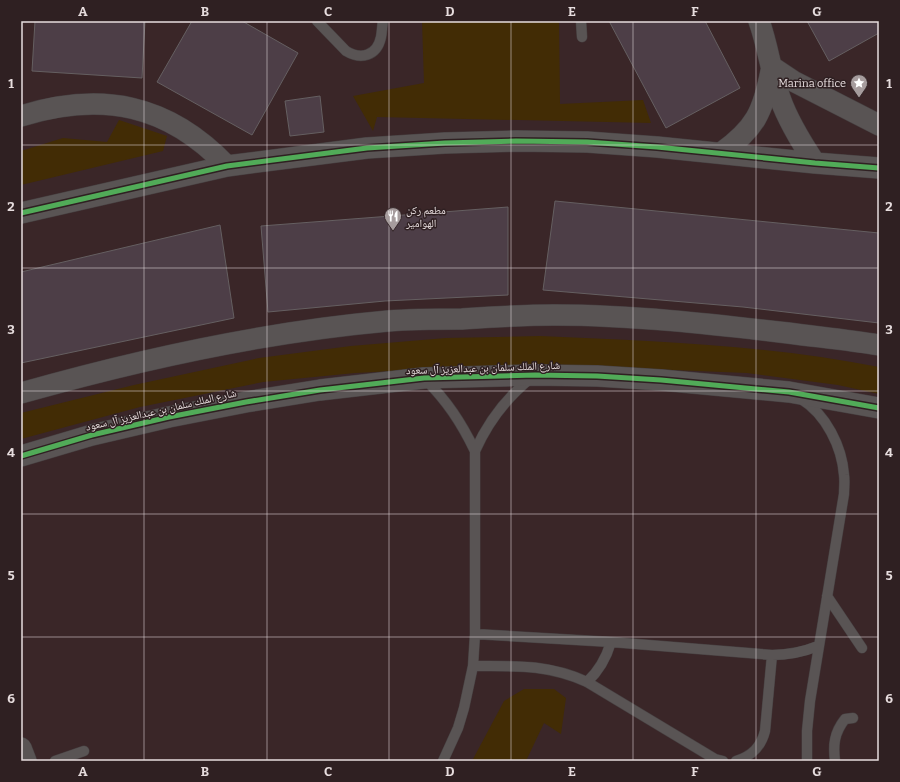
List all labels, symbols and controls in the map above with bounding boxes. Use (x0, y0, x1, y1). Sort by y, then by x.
text: A (78, 4, 88, 19)
text: B (201, 4, 209, 19)
text: C (324, 4, 332, 19)
text: D (445, 4, 455, 19)
text: E (568, 4, 576, 19)
text: F (691, 4, 699, 19)
text: G (812, 4, 822, 19)
place icon: Marina office (849, 73, 869, 98)
text: 1 (8, 76, 14, 91)
text: 1 (886, 76, 892, 91)
place label: Marina office (778, 77, 846, 90)
text: 2 (7, 199, 15, 214)
text: 2 (885, 199, 893, 214)
place label: مطعم ركن الهوامير (405, 204, 446, 230)
restaurant icon: مطعم ركن الهوامير (383, 206, 403, 231)
text: 3 (7, 322, 15, 337)
text: 3 (885, 322, 893, 337)
street label: شارع الملك سلمان بن عبدالعزيز آل سعود (406, 359, 560, 377)
street label: شارع الملك سلمان بن عبدالعزيز آل سعود (84, 386, 238, 434)
text: 4 (7, 445, 15, 460)
text: 4 (885, 445, 893, 460)
text: 5 (7, 568, 15, 583)
text: 5 (885, 568, 893, 583)
text: 6 (7, 691, 15, 706)
text: 6 (885, 691, 893, 706)
text: A (78, 764, 88, 779)
text: B (201, 764, 209, 779)
text: C (324, 764, 332, 779)
text: D (445, 764, 455, 779)
text: E (568, 764, 576, 779)
text: F (691, 764, 699, 779)
text: G (812, 764, 822, 779)

